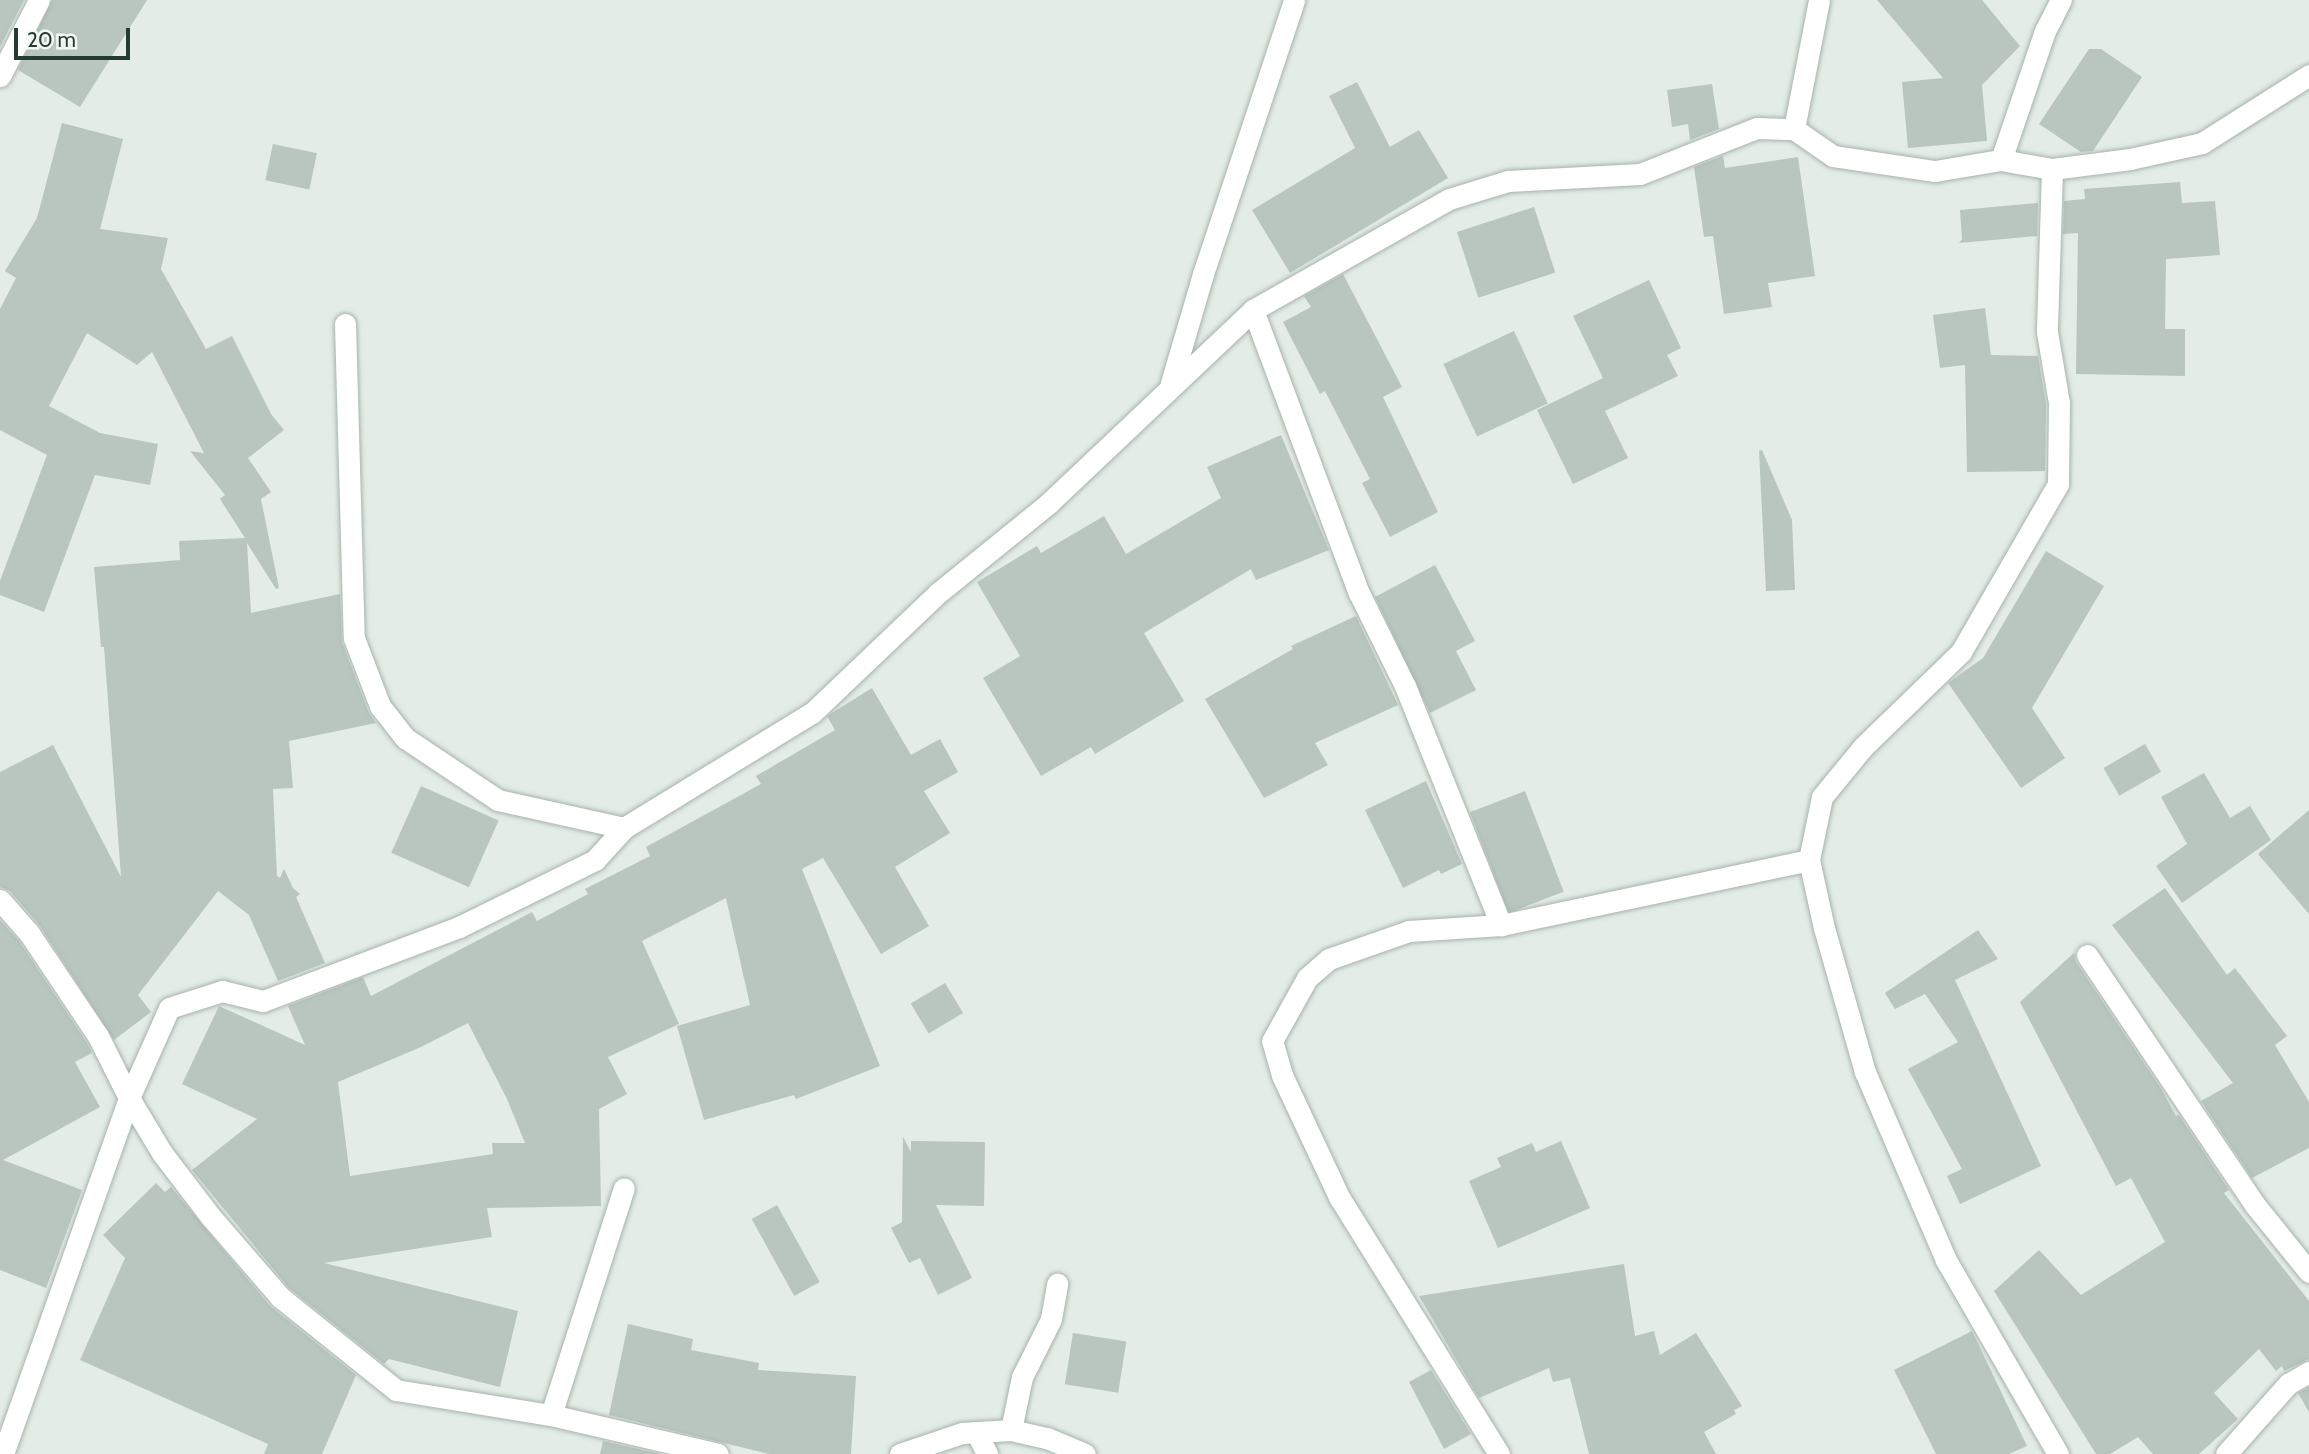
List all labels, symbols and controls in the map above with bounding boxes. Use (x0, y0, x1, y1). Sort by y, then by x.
scale bar (18, 14, 133, 58)
text: 20 m (27, 27, 76, 52)

